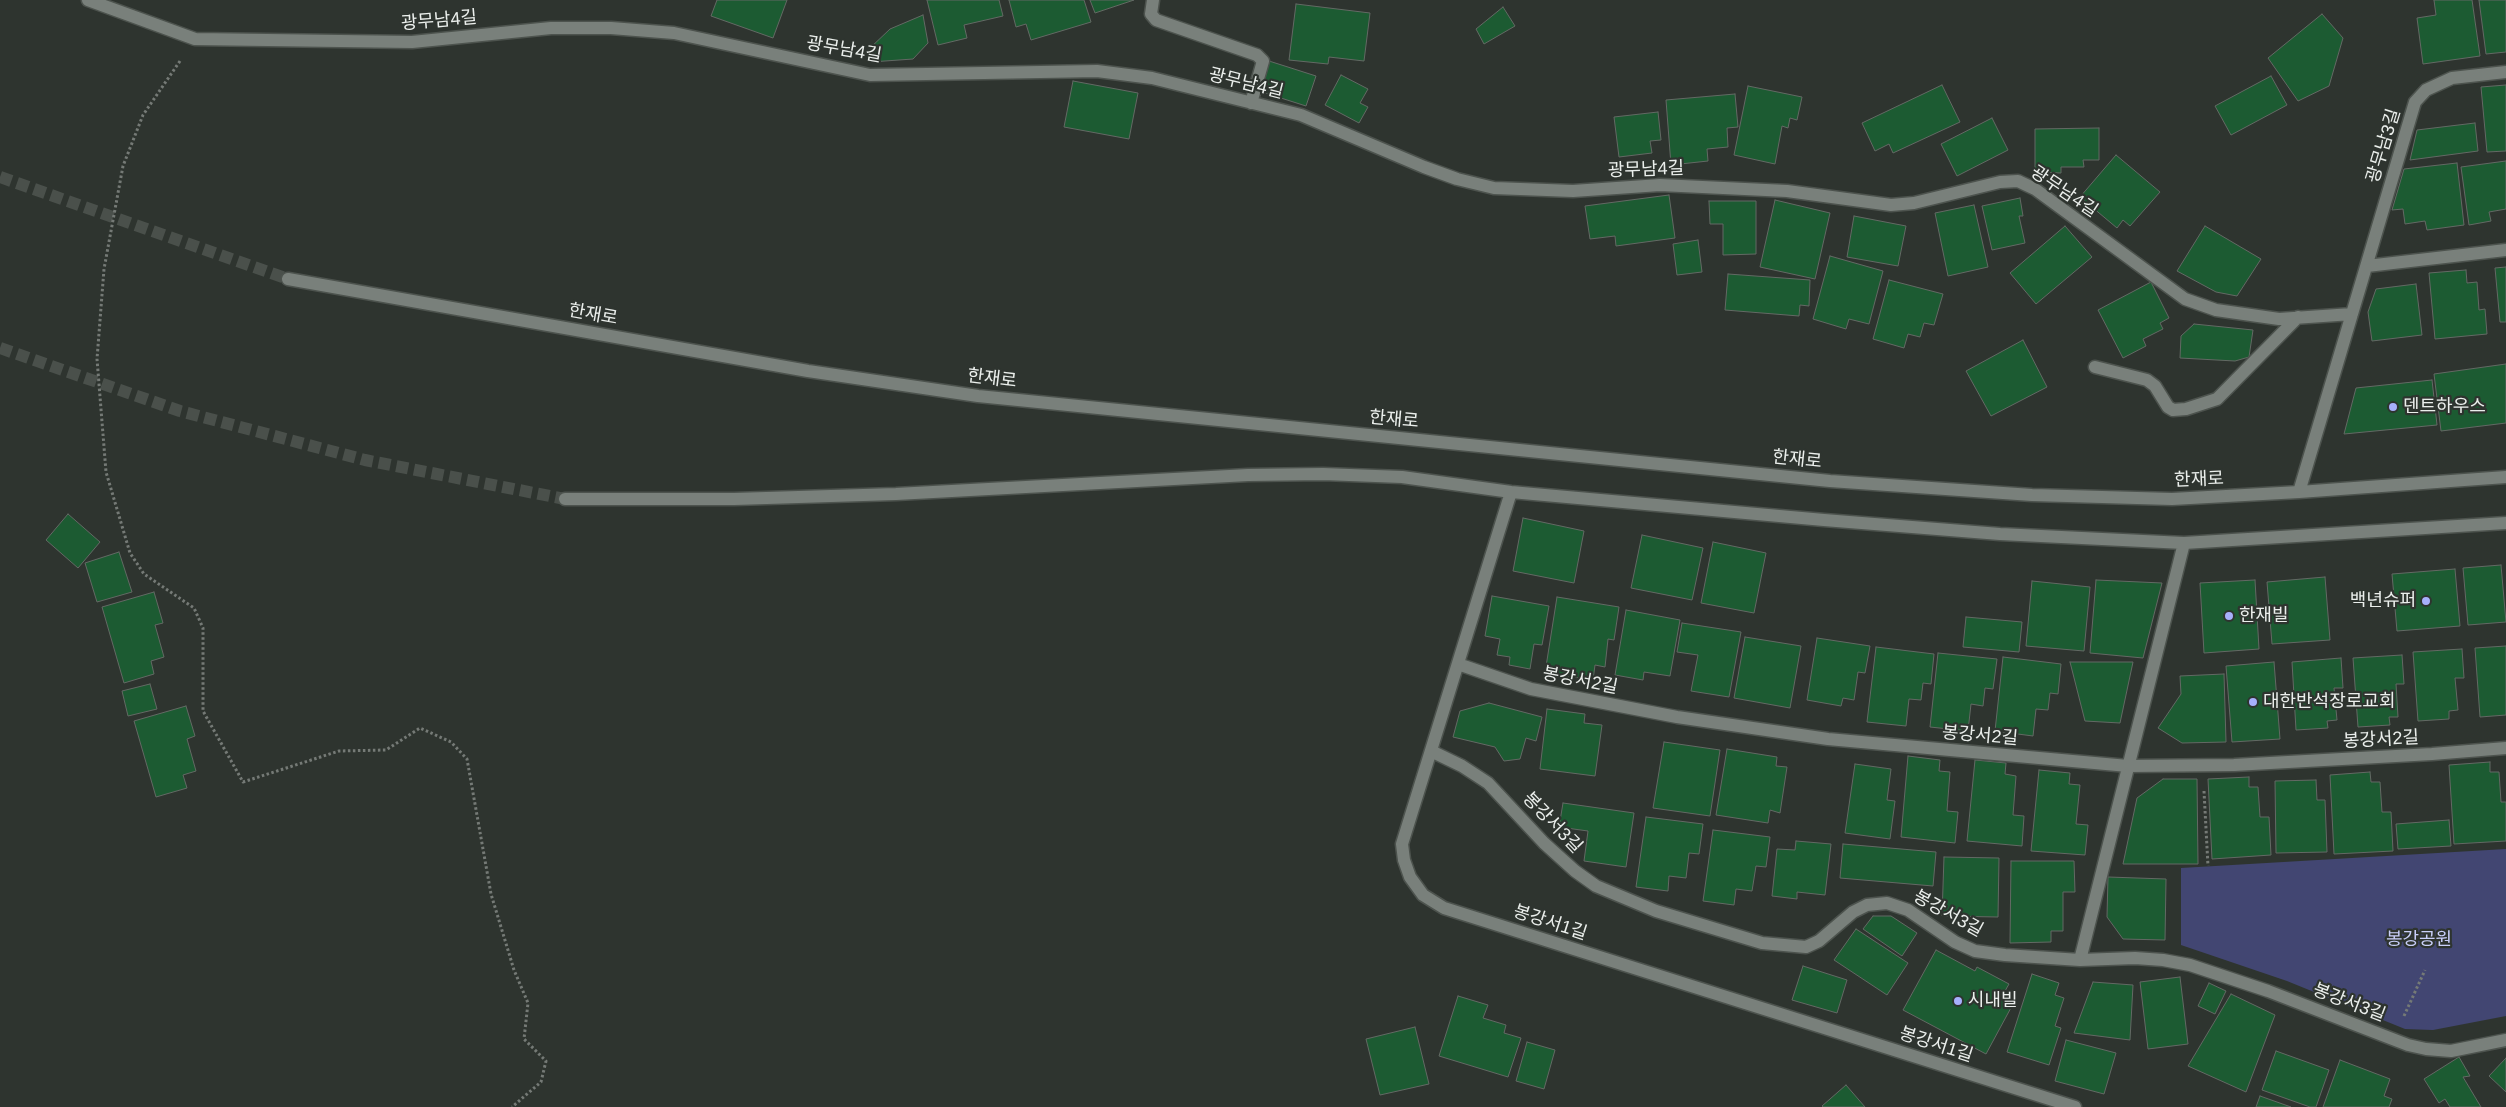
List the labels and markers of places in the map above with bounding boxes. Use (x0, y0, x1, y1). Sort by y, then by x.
place label: 덴트하우스 (2403, 396, 2486, 418)
marker: 덴트하우스 (2387, 401, 2399, 413)
place label: 백년슈퍼 (2350, 590, 2416, 612)
marker: 백년슈퍼 (2420, 595, 2432, 607)
place label: 한재빌 (2239, 605, 2289, 627)
marker: 한재빌 (2223, 610, 2235, 622)
place label: 대한반석장로교회 (2263, 691, 2395, 713)
marker: 대한반석장로교회 (2247, 696, 2259, 708)
place label: 시내빌 (1968, 990, 2018, 1012)
marker: 시내빌 (1952, 995, 1964, 1007)

